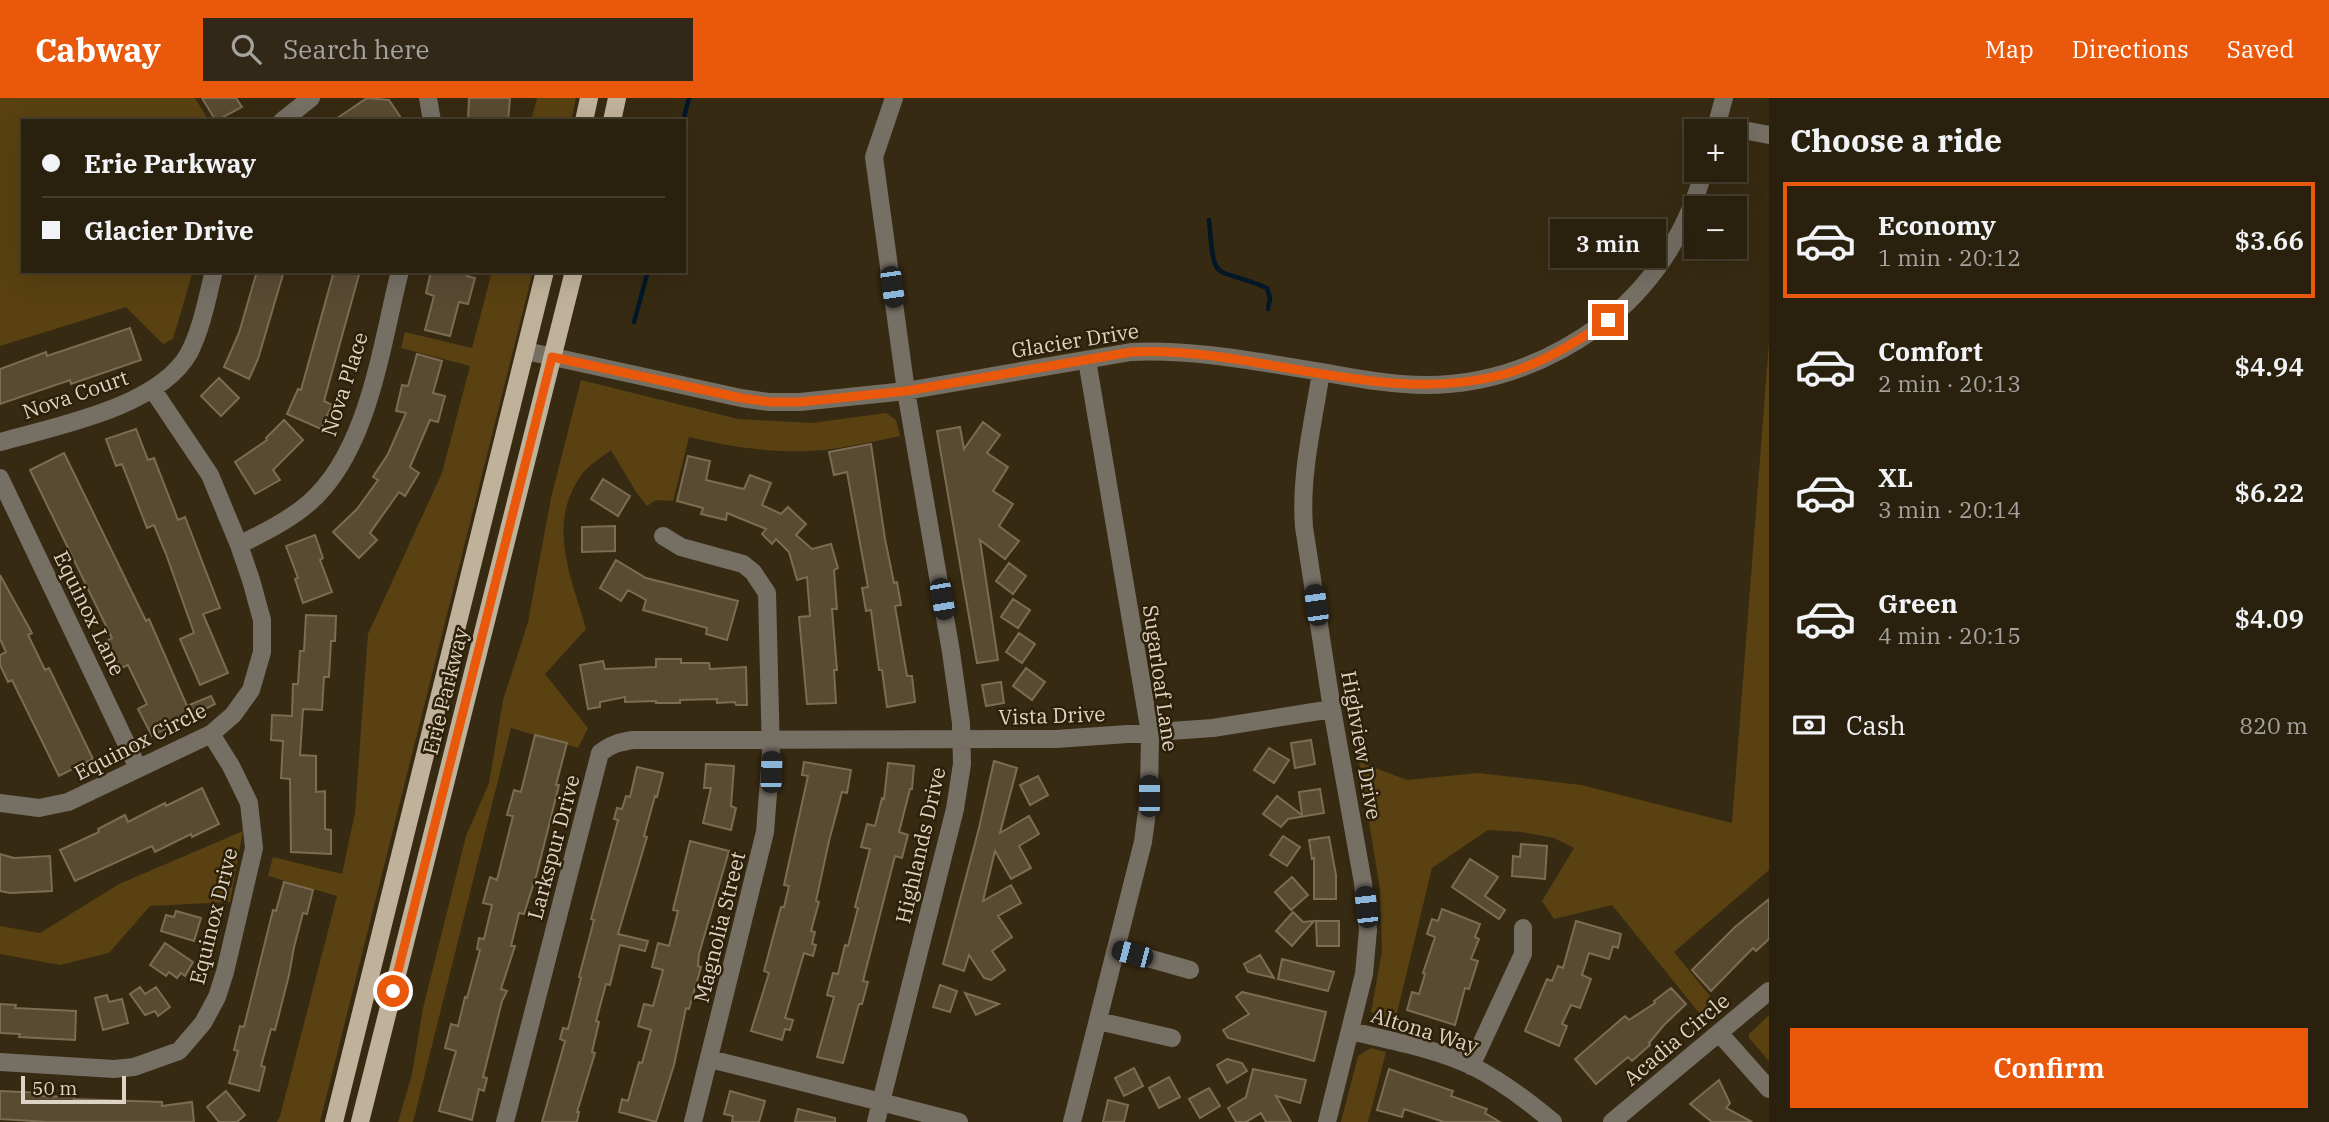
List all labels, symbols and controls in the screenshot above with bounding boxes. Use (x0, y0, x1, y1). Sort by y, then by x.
search box (203, 18, 693, 81)
text: Cabway (35, 28, 161, 71)
icon: search (227, 30, 265, 68)
text: Search here (283, 32, 429, 66)
text: Map (1985, 33, 2034, 65)
text: Directions (2072, 33, 2189, 65)
text: Saved (2227, 33, 2294, 65)
map controls (1684, 119, 1747, 259)
button: + (1684, 119, 1747, 182)
text: Choose a ride (1790, 119, 2002, 161)
text: Erie Parkway (84, 146, 256, 180)
button: − (1684, 196, 1747, 259)
text: Economy (1878, 208, 1996, 242)
icon: car (1794, 209, 1857, 272)
text: Glacier Drive (84, 213, 254, 247)
callout: 3 min (1550, 218, 1666, 268)
text: $3.66 (2235, 223, 2304, 257)
text: 3 min (1576, 228, 1640, 258)
text: 1 min · 20:12 (1878, 242, 2021, 272)
car (879, 265, 906, 309)
route end (1592, 304, 1624, 336)
street label: Glacier Drive (1009, 316, 1141, 364)
street label: Nova Place (314, 328, 374, 440)
text: Comfort (1878, 334, 1983, 368)
icon: car (1794, 335, 1857, 398)
text: $4.94 (2235, 349, 2304, 383)
street label: Nova Court (18, 363, 132, 425)
text: 2 min · 20:13 (1878, 368, 2021, 398)
text: XL (1878, 460, 1913, 494)
icon: car (1794, 461, 1857, 524)
text: $6.22 (2235, 475, 2304, 509)
text: 3 min · 20:14 (1878, 494, 2021, 524)
street label: Equinox Lane (48, 546, 132, 680)
car (929, 576, 956, 622)
car (1303, 583, 1330, 627)
text: Green (1878, 586, 1958, 620)
icon: car (1794, 587, 1857, 650)
text: $4.09 (2235, 601, 2304, 635)
street label: Sugarloaf Lane (1137, 603, 1185, 753)
text: 4 min · 20:15 (1878, 620, 2021, 650)
street label: Erie Parkway (416, 624, 474, 757)
street label: Highview Drive (1335, 668, 1389, 822)
street label: Equinox Circle (69, 696, 211, 786)
street label: Vista Drive (998, 699, 1106, 731)
icon: cash (1790, 706, 1828, 744)
text: Cash (1846, 708, 1906, 742)
text: 820 m (2239, 710, 2308, 740)
car (760, 751, 783, 793)
street label: Highlands Drive (888, 764, 952, 926)
street label: Larkspur Drive (520, 772, 586, 922)
car (1139, 775, 1160, 817)
street label: Equinox Drive (182, 845, 244, 987)
street label: Magnolia Street (687, 849, 751, 1005)
car (1354, 885, 1379, 929)
car (1109, 938, 1156, 970)
route start (377, 975, 409, 1007)
street label: Acadia Circle (1617, 986, 1735, 1092)
street label: Altona Way (1368, 1000, 1483, 1060)
button: Confirm (1790, 1028, 2308, 1108)
scale bar (21, 1073, 126, 1105)
text: 50 m (32, 1076, 77, 1100)

